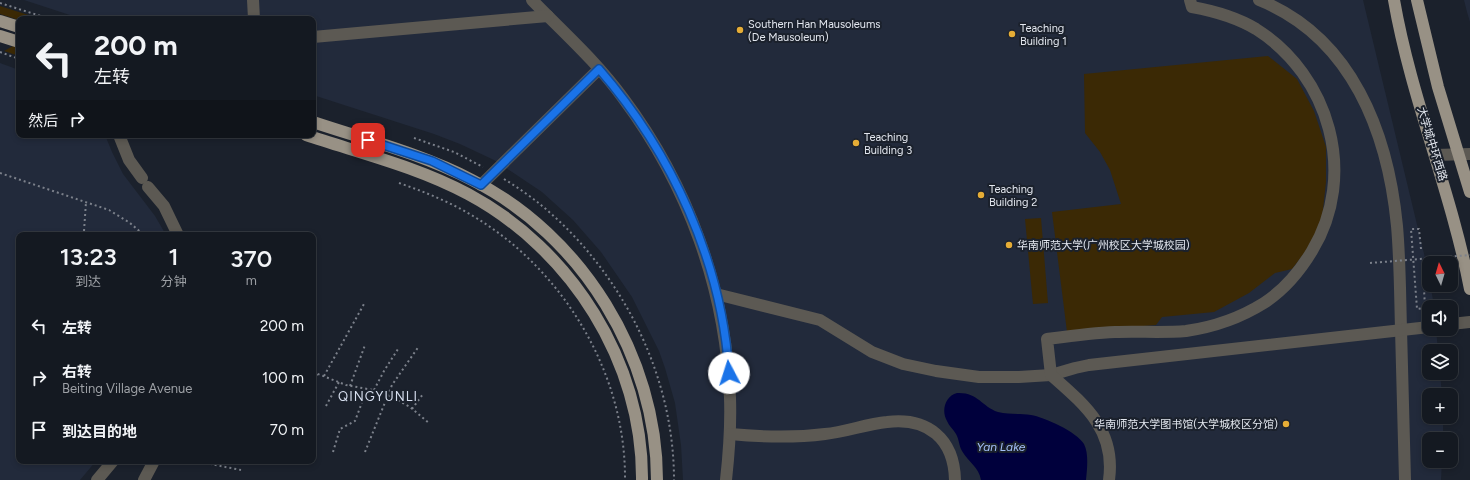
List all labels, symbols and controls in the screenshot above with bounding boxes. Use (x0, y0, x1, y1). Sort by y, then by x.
place label: Southern Han Mausoleums (De Mausoleum) (748, 18, 880, 44)
place label: Teaching Building 1 (1020, 22, 1067, 48)
marker: Southern Han Mausoleums (De Mausoleum) (735, 25, 745, 35)
text: 200 m (94, 28, 178, 62)
marker: Teaching Building 1 (1007, 29, 1017, 39)
icon: left (28, 32, 80, 84)
text: 左转 (94, 66, 130, 88)
street label: 大学城中环西路 (1415, 105, 1449, 183)
icon: right (66, 108, 88, 130)
text: 然后 (28, 112, 58, 130)
pin (351, 123, 385, 157)
icon: arrive (357, 129, 379, 151)
place label: Teaching Building 3 (864, 131, 912, 157)
marker: Teaching Building 3 (851, 138, 861, 148)
place label: Teaching Building 2 (989, 183, 1037, 209)
marker: Teaching Building 2 (976, 190, 986, 200)
place label: 华南师范大学(广州校区大学城校园) (1017, 239, 1190, 252)
marker: 华南师范大学(广州校区大学城校园) (1004, 240, 1014, 250)
text: 13:23 (60, 242, 117, 271)
text: 1 (169, 242, 179, 271)
text: 370 (230, 244, 272, 273)
north arrow (1422, 256, 1458, 292)
map controls (1422, 256, 1458, 468)
text: m (246, 273, 257, 288)
text: 到达 (75, 274, 101, 289)
text: 分钟 (161, 274, 187, 289)
button: sound (1422, 300, 1458, 336)
icon: left (28, 315, 50, 337)
text: 200 m (260, 317, 304, 335)
text: 左转 (62, 319, 92, 337)
button: layers (1422, 344, 1458, 380)
position arrow (708, 352, 750, 394)
text: 右转 (62, 363, 92, 381)
icon: right (28, 367, 50, 389)
text: 100 m (262, 369, 304, 387)
text: Beiting Village Avenue (62, 381, 192, 396)
button: + (1422, 388, 1458, 424)
district label: QINGYUNLI (338, 389, 418, 404)
place label: 华南师范大学图书馆(大学城校区分馆) (1094, 418, 1278, 431)
icon: arrive (28, 419, 50, 441)
marker: 华南师范大学图书馆(大学城校区分馆) (1281, 419, 1291, 429)
text: 70 m (270, 421, 304, 439)
text: 到达目的地 (62, 423, 137, 441)
button: − (1422, 432, 1458, 468)
water label: Yan Lake (977, 440, 1026, 454)

